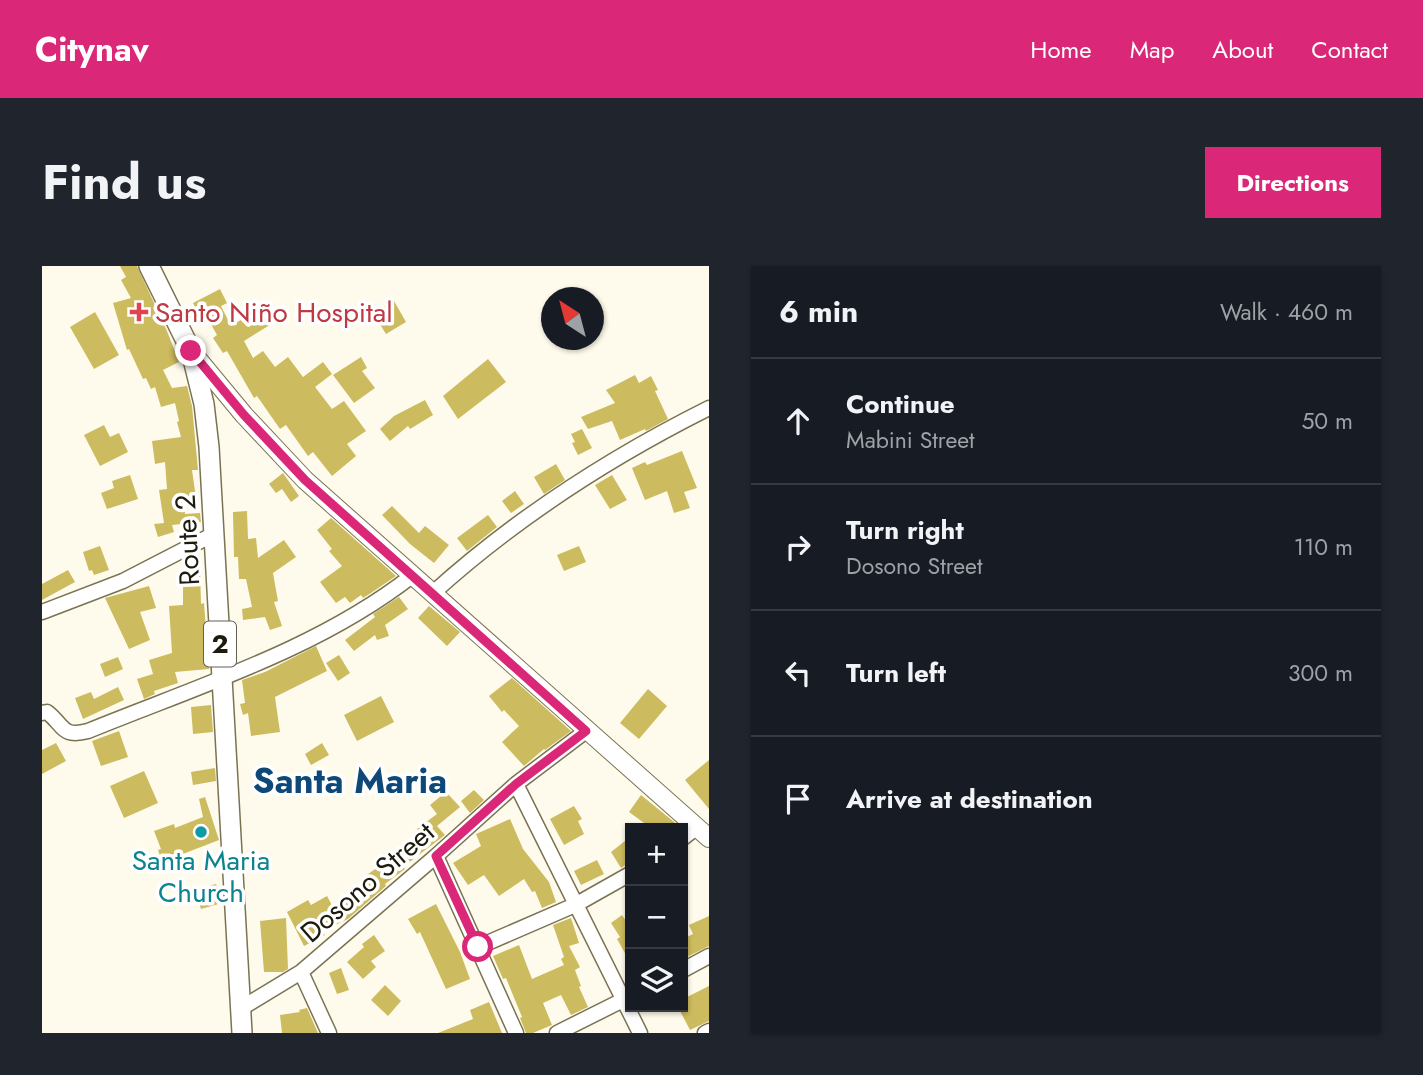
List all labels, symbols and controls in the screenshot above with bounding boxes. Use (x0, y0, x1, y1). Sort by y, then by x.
text: Citynav (35, 26, 149, 73)
text: Home (1030, 32, 1092, 67)
text: Map (1130, 32, 1174, 67)
text: About (1212, 32, 1273, 67)
text: Contact (1311, 32, 1388, 67)
text: Find us (42, 147, 206, 217)
button: Directions (1205, 147, 1381, 218)
north arrow (541, 287, 604, 350)
text: 6 min (779, 290, 858, 333)
place label: Santo Niño Hospital (155, 292, 393, 333)
text: Walk · 460 m (1220, 295, 1353, 329)
marker: Santo Niño Hospital (129, 302, 149, 322)
route end (175, 335, 206, 366)
text: Continue (846, 385, 955, 423)
icon: ahead (779, 402, 817, 440)
text: 50 m (1301, 404, 1353, 438)
text: Mabini Street (846, 423, 975, 457)
street label: Route 2 (165, 493, 210, 587)
text: Turn right (846, 511, 964, 549)
icon: right (779, 528, 817, 566)
text: 110 m (1294, 530, 1353, 564)
text: Dosono Street (846, 549, 982, 583)
road number: 2 (204, 622, 236, 666)
icon: left (779, 654, 817, 692)
text: Turn left (846, 654, 946, 692)
text: 300 m (1288, 656, 1353, 690)
district label: Santa Maria (253, 756, 447, 806)
icon: arrive (779, 780, 817, 818)
text: Arrive at destination (846, 780, 1093, 818)
street label: Dosono Street (291, 812, 444, 952)
map controls (625, 823, 688, 1012)
button: + (625, 823, 688, 886)
marker: Santa Maria Church (193, 824, 209, 840)
place label: Santa Maria Church (132, 840, 270, 913)
button: − (625, 886, 688, 949)
route start (462, 931, 493, 962)
button: layers (625, 949, 688, 1012)

